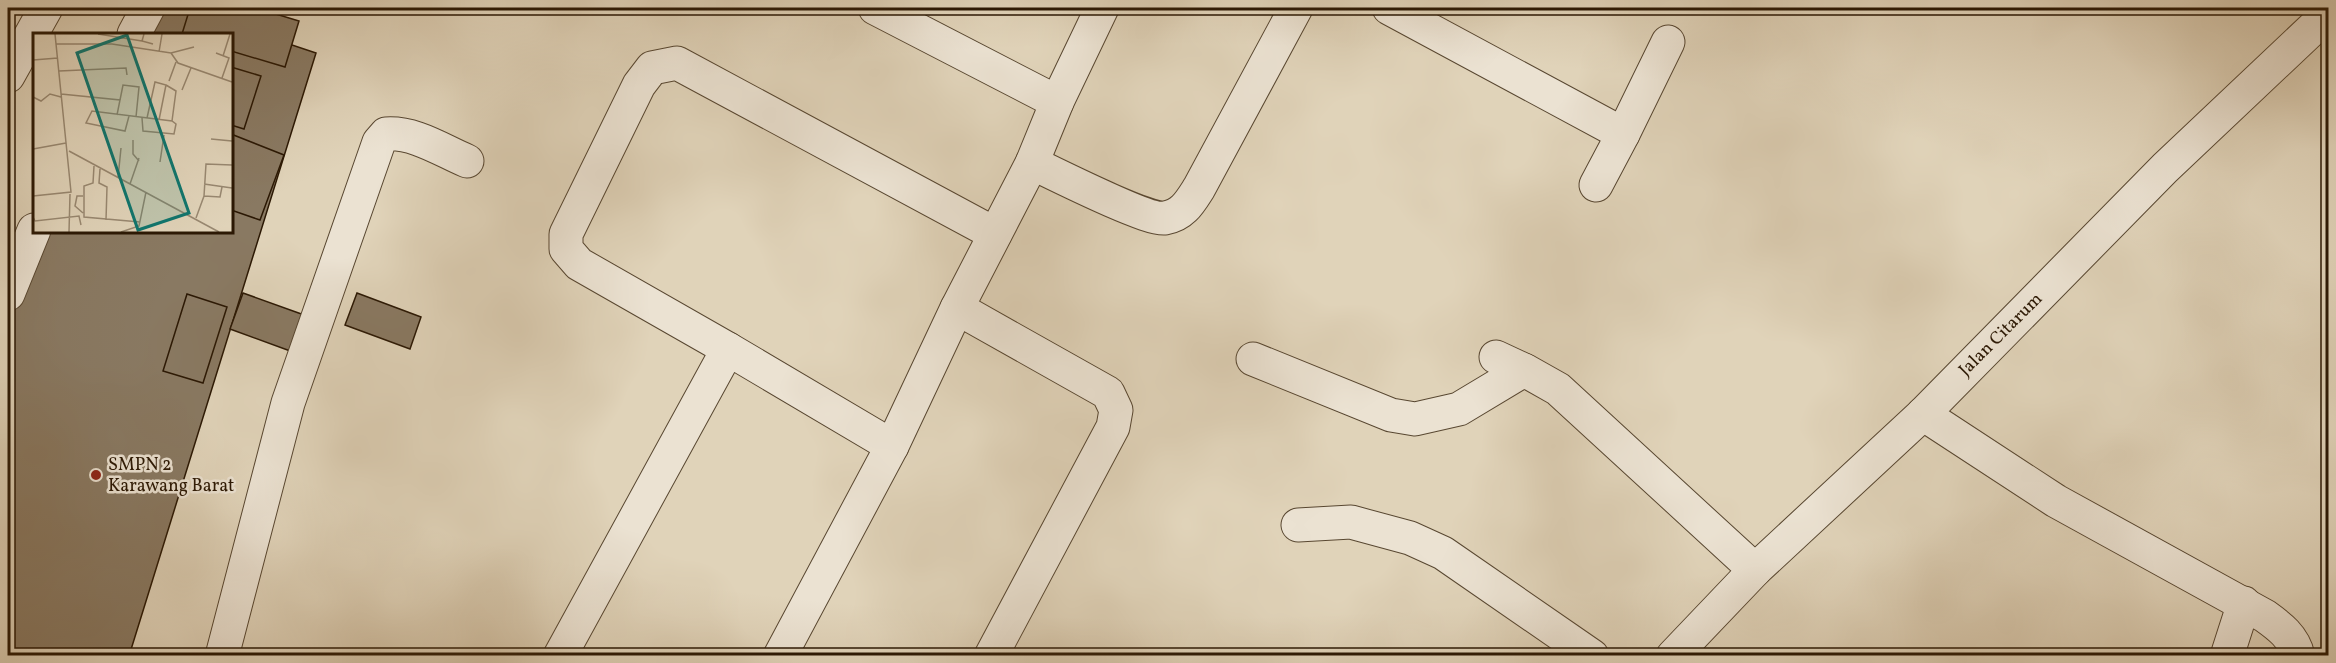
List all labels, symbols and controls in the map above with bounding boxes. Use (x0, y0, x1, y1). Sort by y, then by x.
inset map (33, 33, 232, 232)
street label: Jalan Citarum (1953, 287, 2049, 383)
place label: SMPN 2 Karawang Barat (108, 453, 234, 499)
marker: SMPN 2 Karawang Barat (89, 468, 103, 482)

